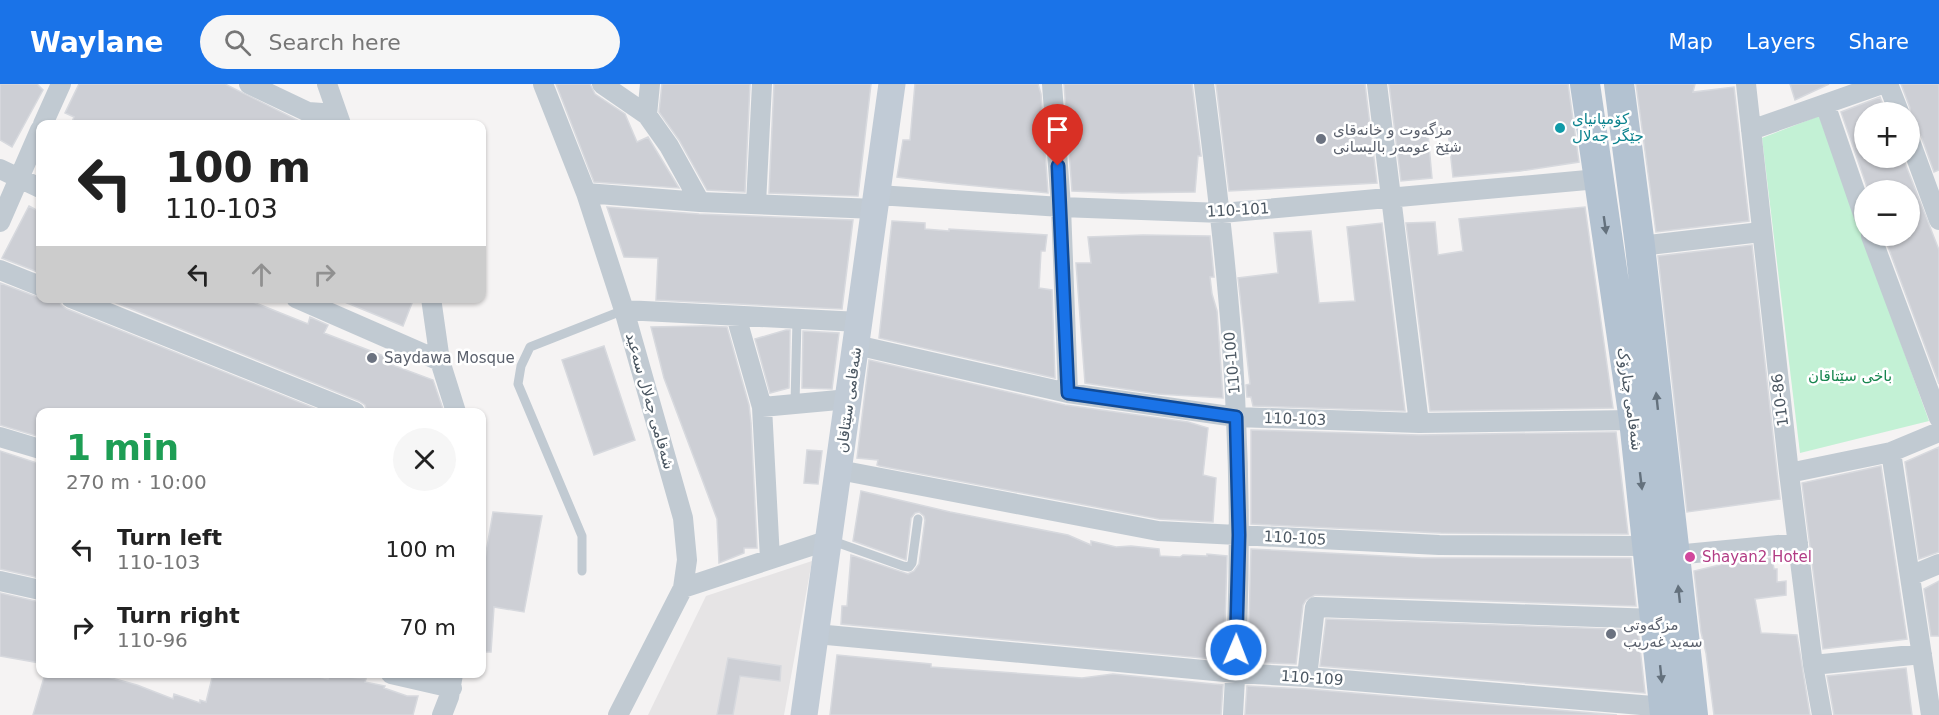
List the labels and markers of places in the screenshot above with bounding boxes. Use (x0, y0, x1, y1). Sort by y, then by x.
pin (1032, 104, 1083, 166)
place label: کۆمپانیای جێگر جەلال (1572, 110, 1644, 145)
place label: مزگەوت و خانەقای شێخ عومەر بالیسانی (1333, 121, 1462, 156)
marker: کۆمپانیای جێگر جەلال (1553, 121, 1567, 135)
marker: مزگەوت و خانەقای شێخ عومەر بالیسانی (1314, 132, 1328, 146)
place label: Saydawa Mosque (384, 349, 515, 367)
marker: Saydawa Mosque (365, 351, 379, 365)
place label: Shayan2 Hotel (1702, 548, 1812, 566)
marker: Shayan2 Hotel (1683, 550, 1697, 564)
place label: مزگەوتی سەید غەریب (1623, 616, 1702, 651)
marker: مزگەوتی سەید غەریب (1604, 627, 1618, 641)

